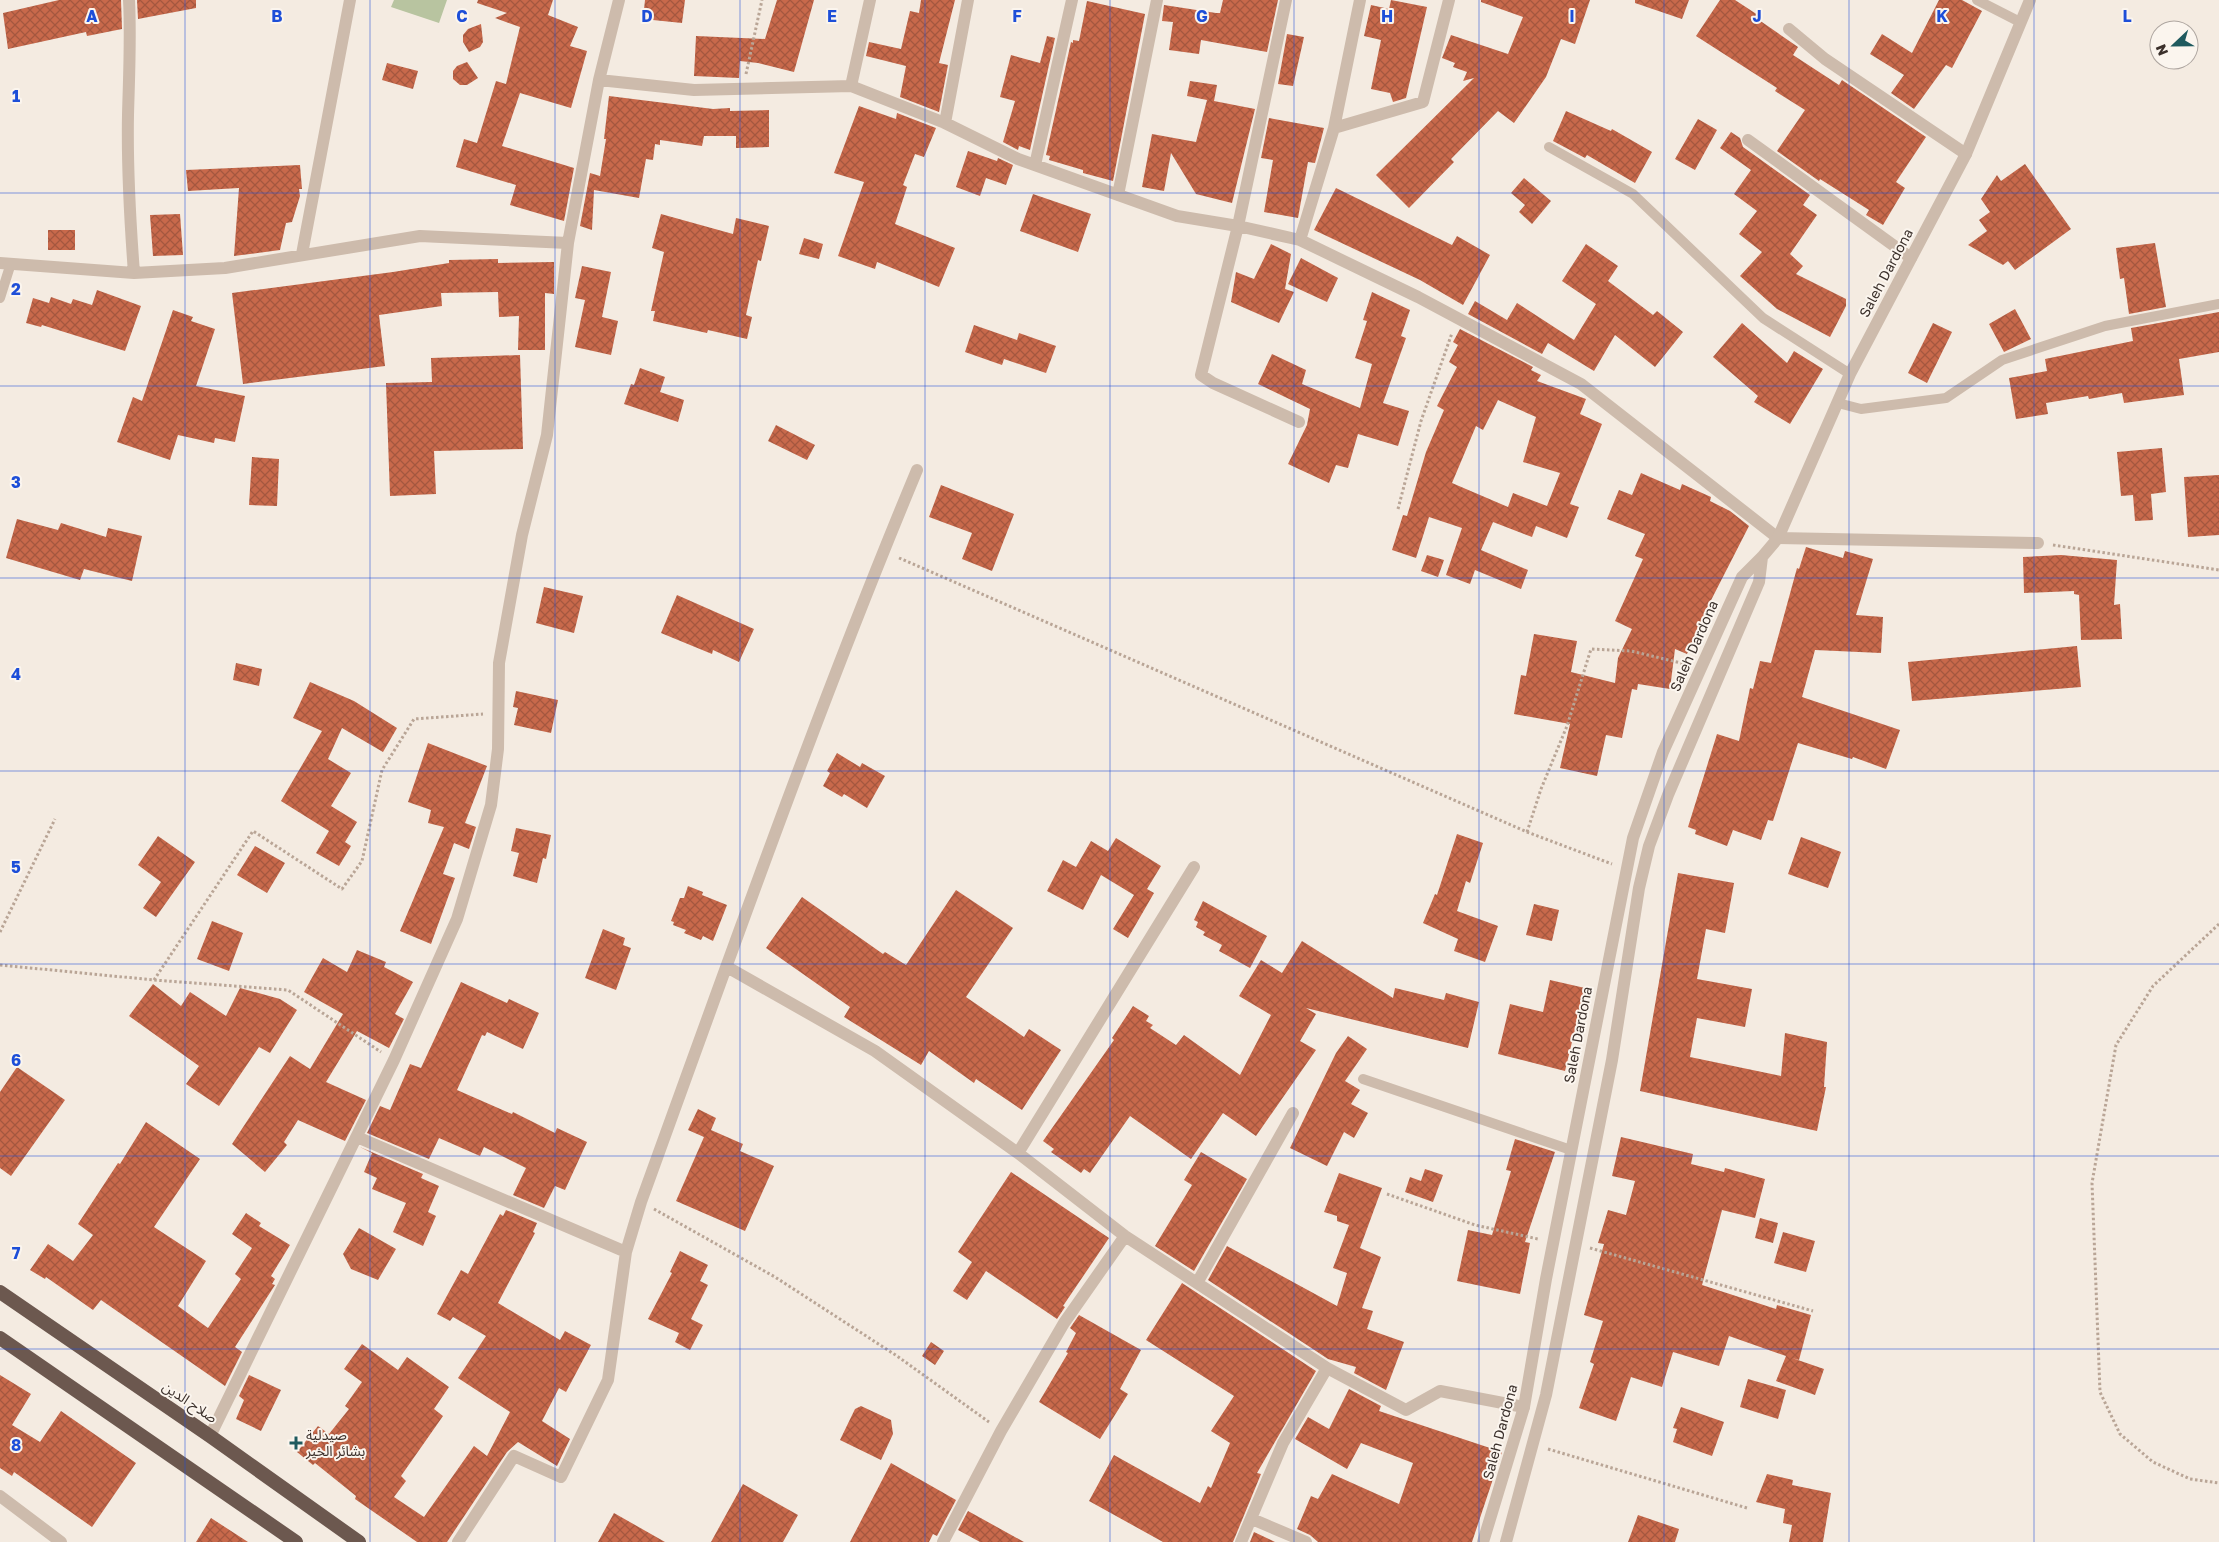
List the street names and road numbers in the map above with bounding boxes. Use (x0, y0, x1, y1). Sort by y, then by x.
street label: Saleh Dardona (1855, 226, 1916, 320)
street label: Saleh Dardona (1666, 598, 1721, 694)
street label: Saleh Dardona (1560, 985, 1595, 1085)
street label: صلاح الدين (158, 1377, 221, 1429)
street label: Saleh Dardona (1479, 1382, 1520, 1481)

